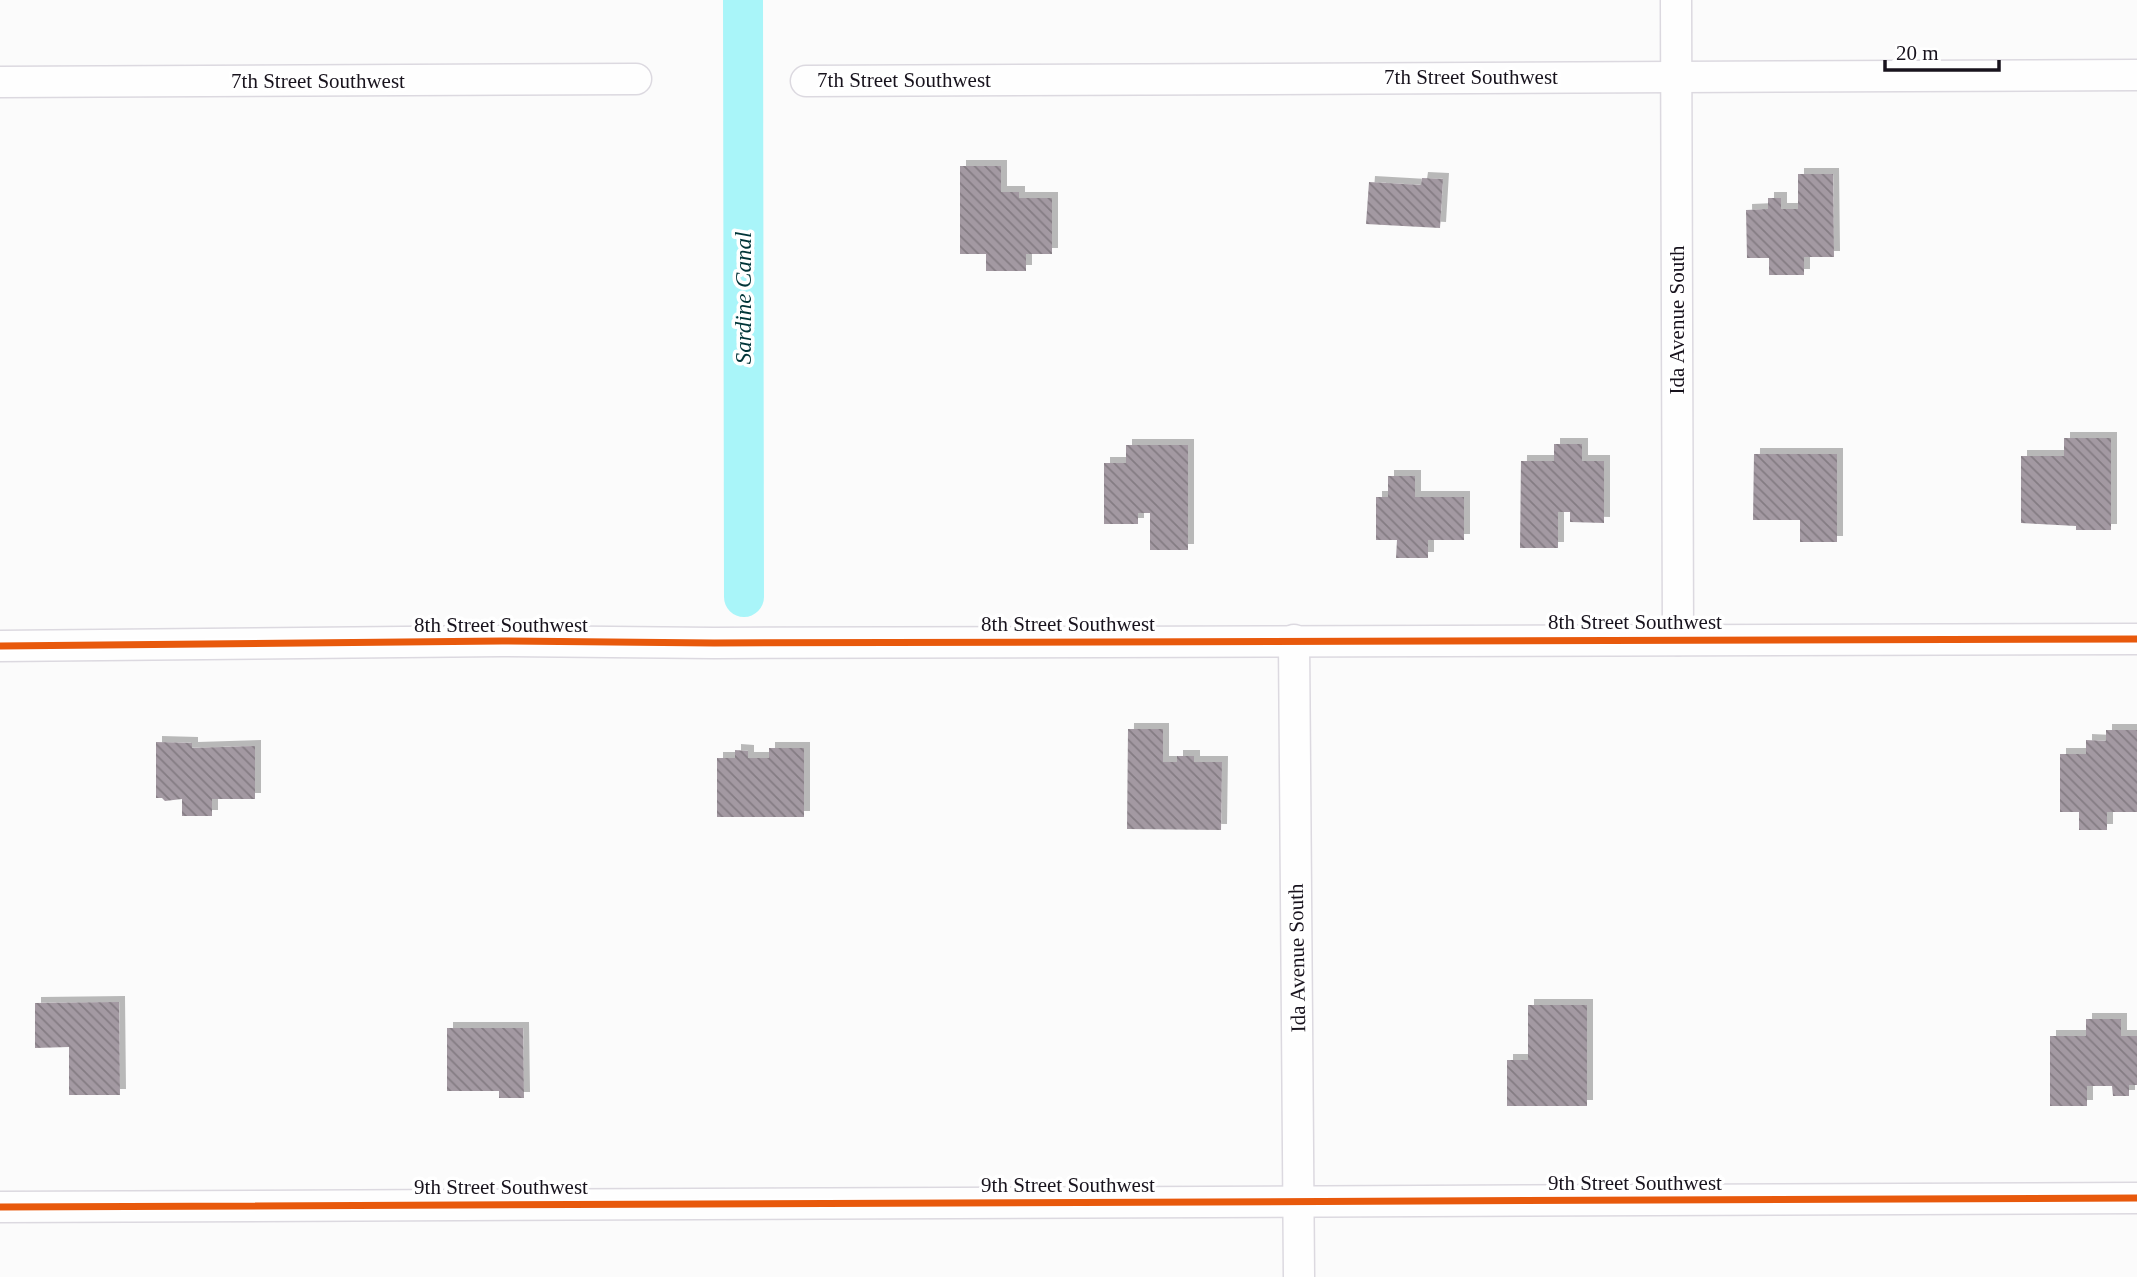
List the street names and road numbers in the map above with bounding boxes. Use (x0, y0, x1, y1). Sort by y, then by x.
street label: 7th Street Southwest (1384, 65, 1558, 89)
street label: 7th Street Southwest (817, 68, 991, 92)
street label: 7th Street Southwest (231, 69, 405, 93)
street label: Ida Avenue South (1665, 245, 1689, 394)
street label: 8th Street Southwest (1548, 610, 1722, 634)
street label: 8th Street Southwest (981, 612, 1155, 636)
street label: 8th Street Southwest (414, 613, 588, 637)
street label: Ida Avenue South (1284, 883, 1310, 1033)
street label: 9th Street Southwest (1548, 1171, 1722, 1195)
street label: 9th Street Southwest (981, 1173, 1155, 1197)
street label: 9th Street Southwest (414, 1175, 588, 1199)

